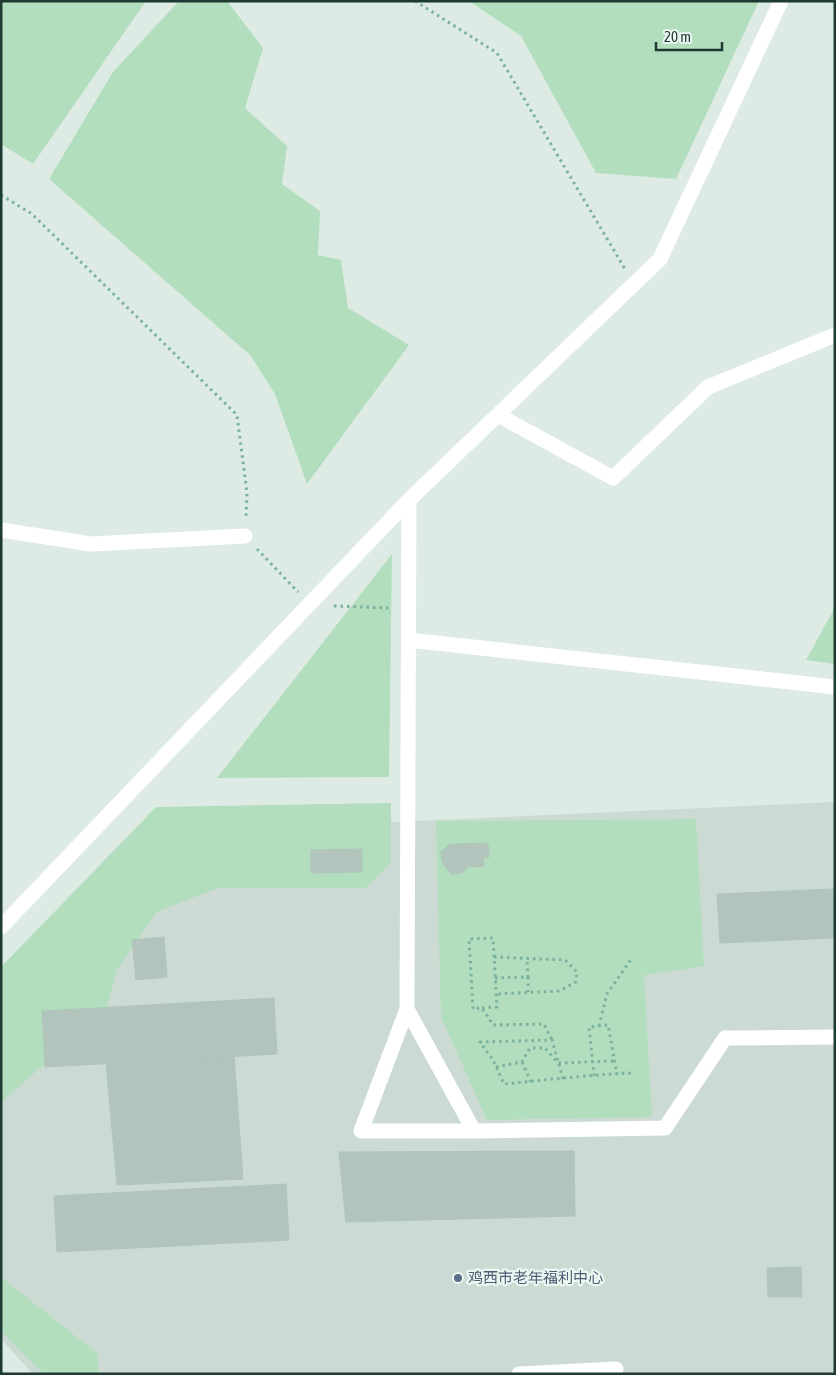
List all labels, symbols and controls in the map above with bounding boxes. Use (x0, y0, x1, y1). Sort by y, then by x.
scale bar (656, 20, 722, 52)
text: 20 m (664, 28, 691, 45)
place label: 鸡西市老年福利中心 (468, 1269, 603, 1286)
marker: 鸡西市老年福利中心 (452, 1272, 464, 1284)

